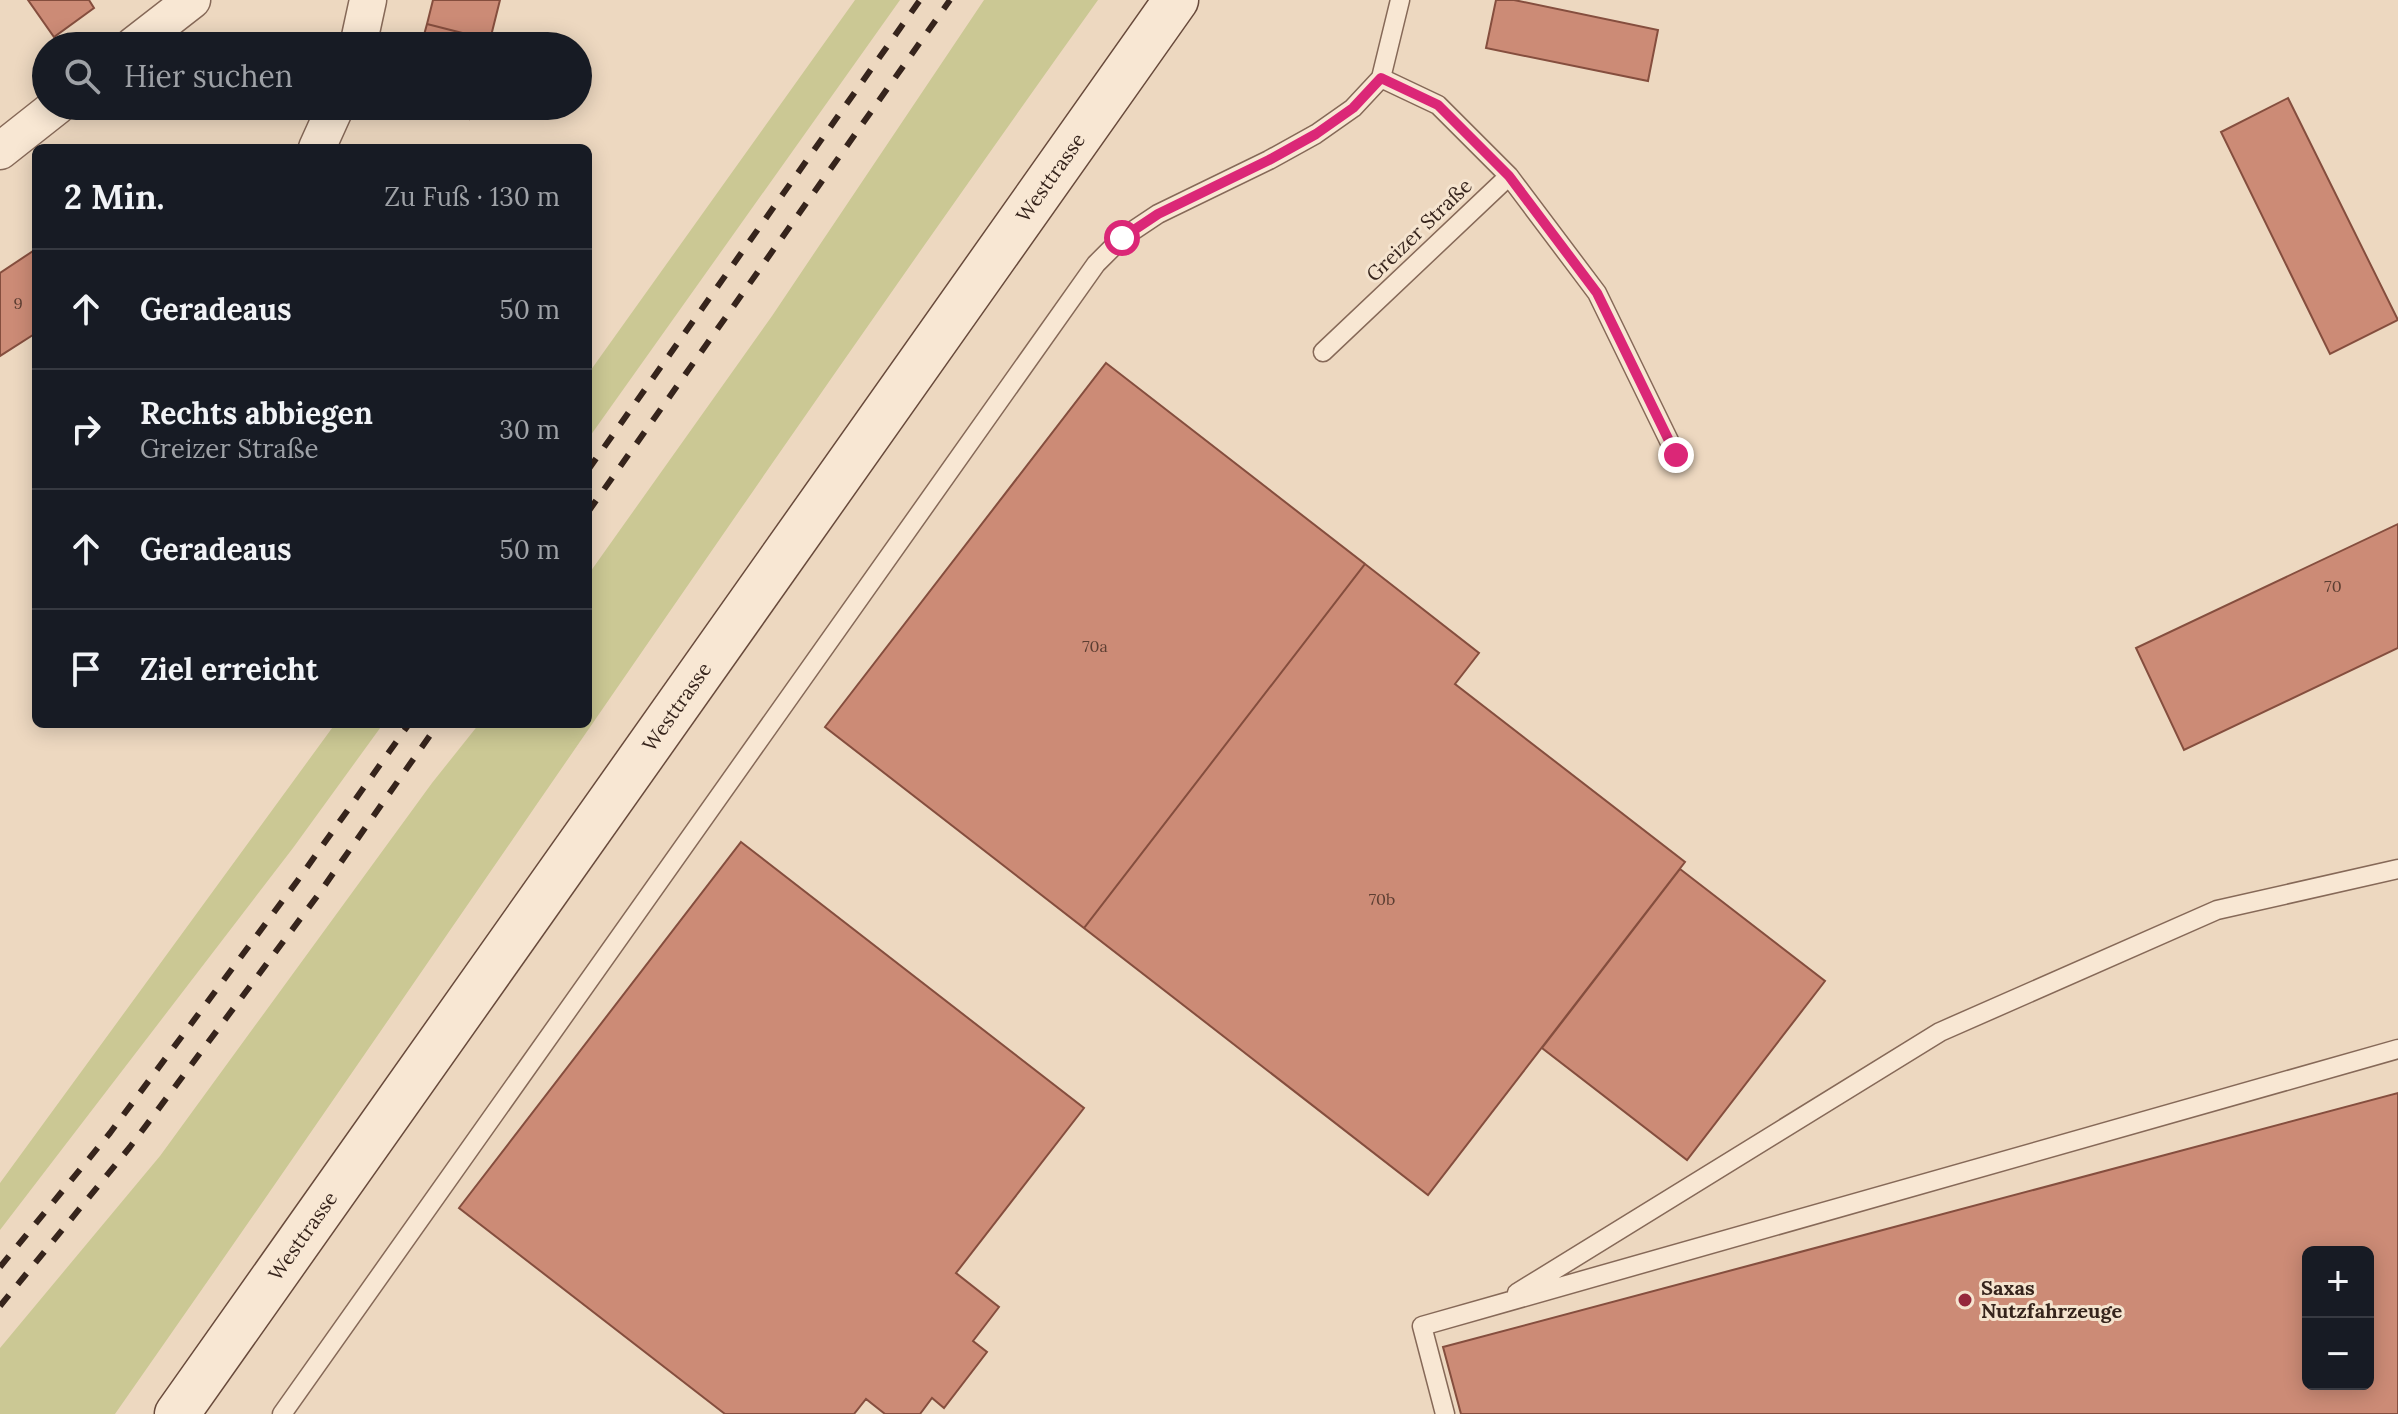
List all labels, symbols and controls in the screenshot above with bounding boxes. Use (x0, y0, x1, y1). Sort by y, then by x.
search box (32, 32, 592, 120)
icon: search (60, 54, 104, 98)
text: Hier suchen (124, 57, 293, 95)
street label: Westtrasse (1010, 128, 1090, 227)
street label: Greizer Straße (1361, 173, 1477, 286)
text: 2 Min. (64, 175, 165, 218)
text: Zu Fuß · 130 m (384, 180, 560, 213)
route start (1104, 220, 1140, 256)
icon: ahead (64, 287, 108, 331)
text: Geradeaus (140, 290, 292, 328)
house number: 9 (13, 293, 23, 313)
text: 50 m (500, 293, 560, 326)
text: Rechts abbiegen (140, 394, 373, 432)
icon: right (64, 407, 108, 451)
text: 30 m (499, 413, 560, 446)
text: Greizer Straße (140, 432, 319, 465)
route end (1658, 437, 1694, 473)
icon: ahead (64, 527, 108, 571)
text: Geradeaus (140, 530, 292, 568)
text: 50 m (500, 533, 560, 566)
house number: 70 (2324, 576, 2342, 596)
house number: 70a (1082, 636, 1108, 656)
icon: arrive (64, 647, 108, 691)
text: Ziel erreicht (140, 650, 318, 688)
street label: Westtrasse (636, 657, 716, 756)
house number: 70b (1369, 889, 1395, 909)
street label: Westtrasse (262, 1186, 342, 1285)
map controls (2302, 1246, 2374, 1390)
button: + (2302, 1246, 2374, 1318)
place label: Saxas Nutzfahrzeuge (1981, 1275, 2122, 1323)
marker: Saxas Nutzfahrzeuge (1956, 1291, 1974, 1309)
button: − (2302, 1318, 2374, 1390)

